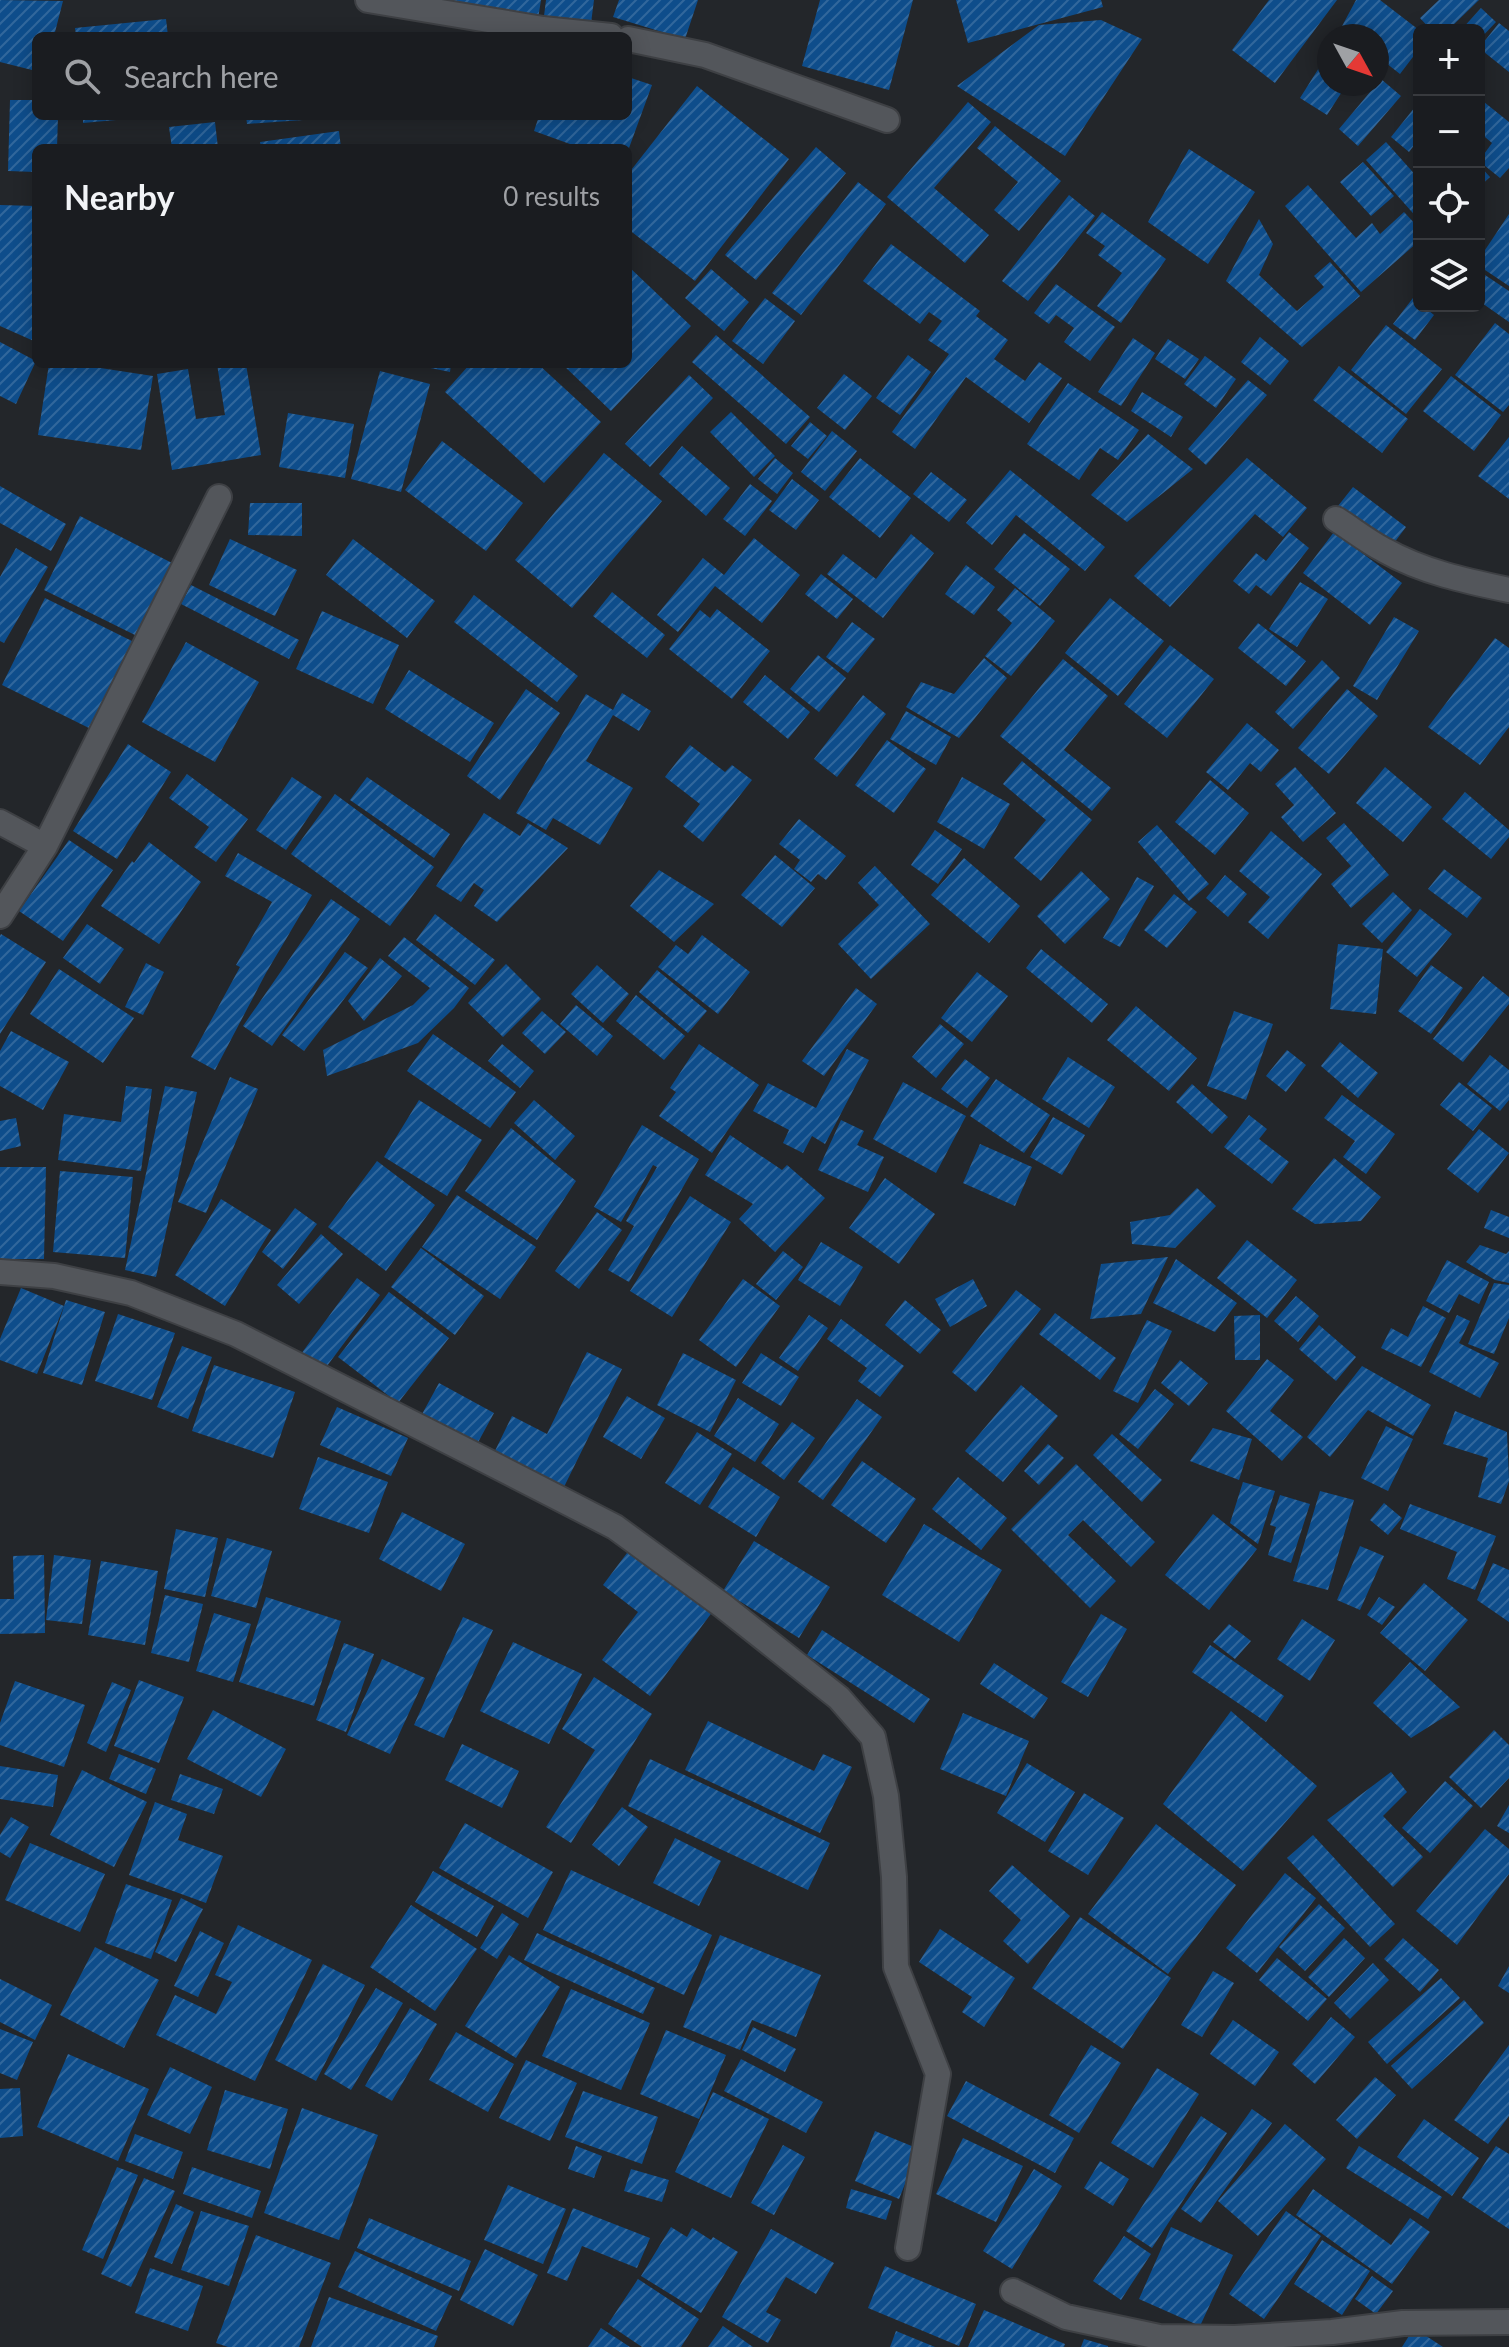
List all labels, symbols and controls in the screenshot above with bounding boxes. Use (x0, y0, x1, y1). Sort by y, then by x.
north arrow (1317, 24, 1389, 96)
map controls (1413, 24, 1485, 312)
button: + (1413, 24, 1485, 96)
search box (32, 32, 632, 120)
icon: search (60, 54, 104, 98)
text: Search here (124, 58, 279, 94)
button: − (1413, 96, 1485, 168)
button: locate (1413, 168, 1485, 240)
text: Nearby (64, 176, 175, 217)
text: 0 results (503, 180, 600, 212)
button: layers (1413, 240, 1485, 312)

